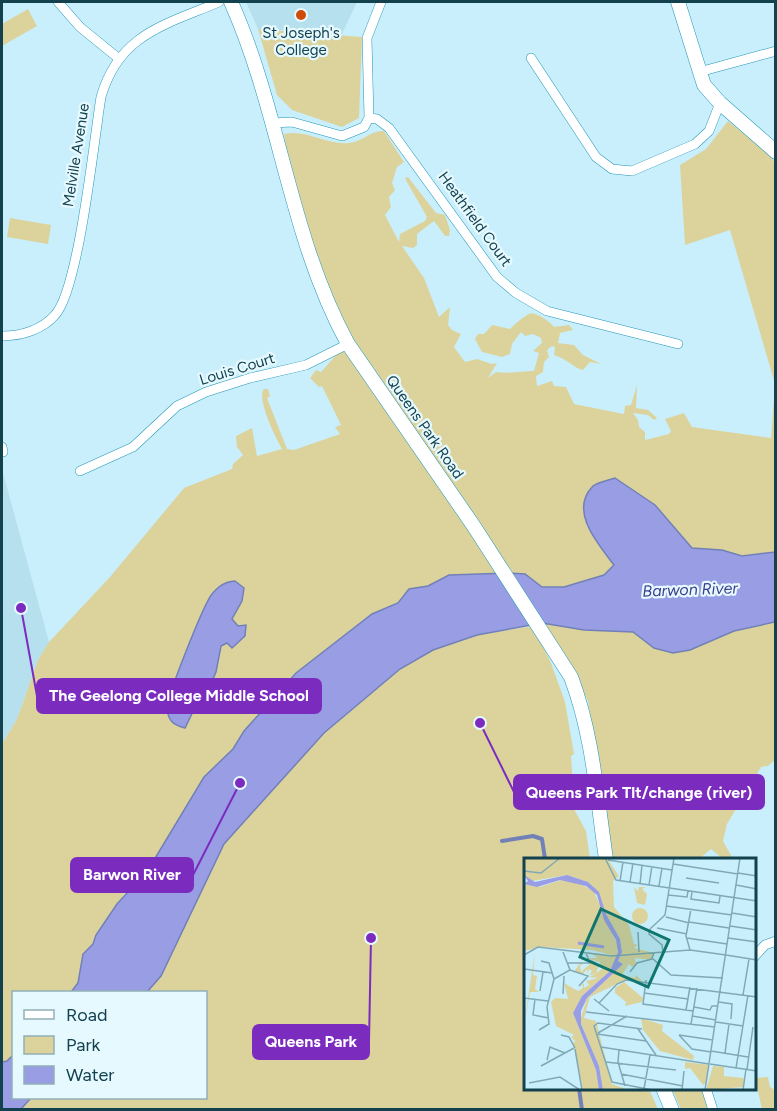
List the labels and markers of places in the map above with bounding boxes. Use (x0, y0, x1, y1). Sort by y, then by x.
marker: St Joseph's College (294, 8, 308, 22)
place label: St Joseph's College (262, 24, 340, 59)
callout: The Geelong College Middle School (37, 679, 321, 713)
callout: Queens Park Tlt/change (river) (514, 775, 764, 809)
callout: Barwon River (71, 858, 193, 892)
callout: Queens Park (253, 1025, 369, 1059)

